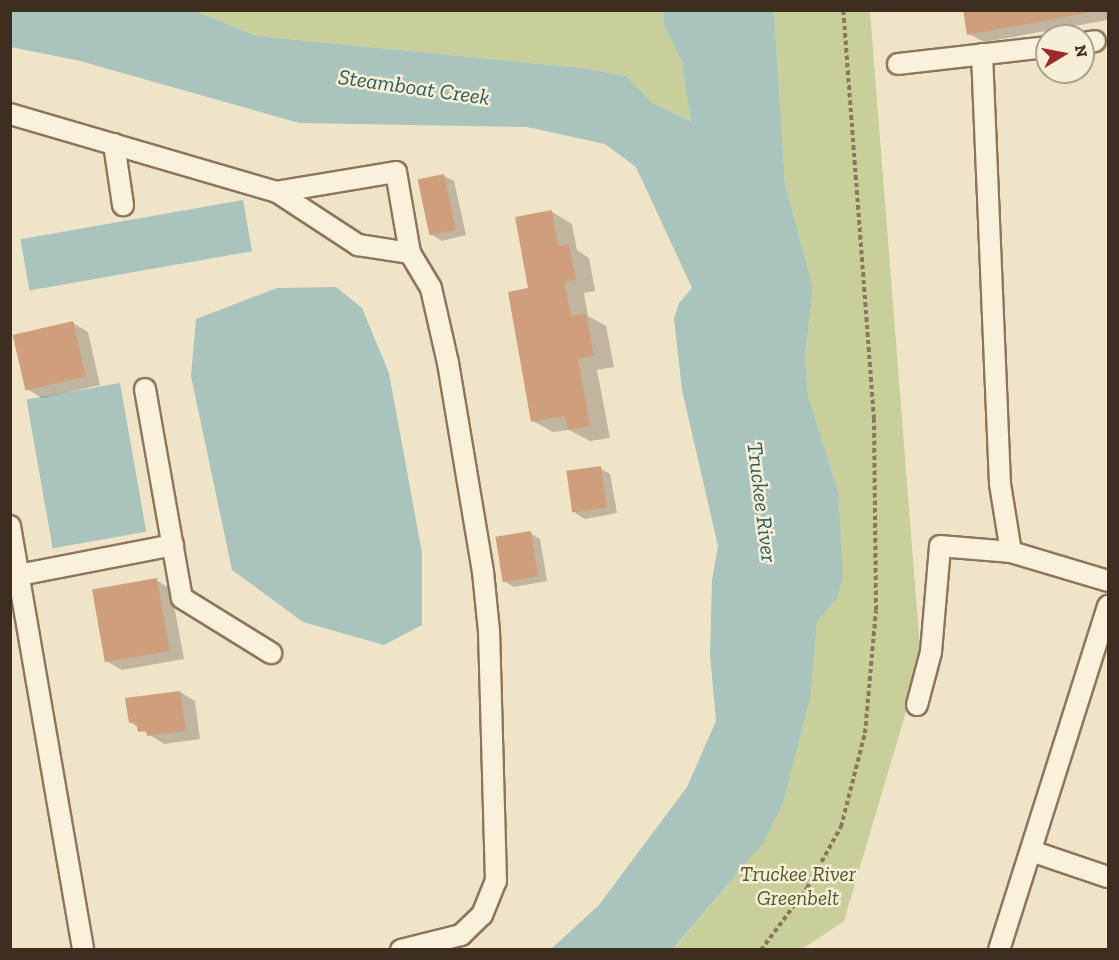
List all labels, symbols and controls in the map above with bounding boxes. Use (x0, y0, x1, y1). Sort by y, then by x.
north arrow (1035, 24, 1095, 84)
text: N (1071, 43, 1092, 59)
water label: Steamboat Creek (337, 63, 491, 111)
water label: Truckee River (742, 440, 782, 564)
park label: Truckee River Greenbelt (740, 861, 856, 911)

